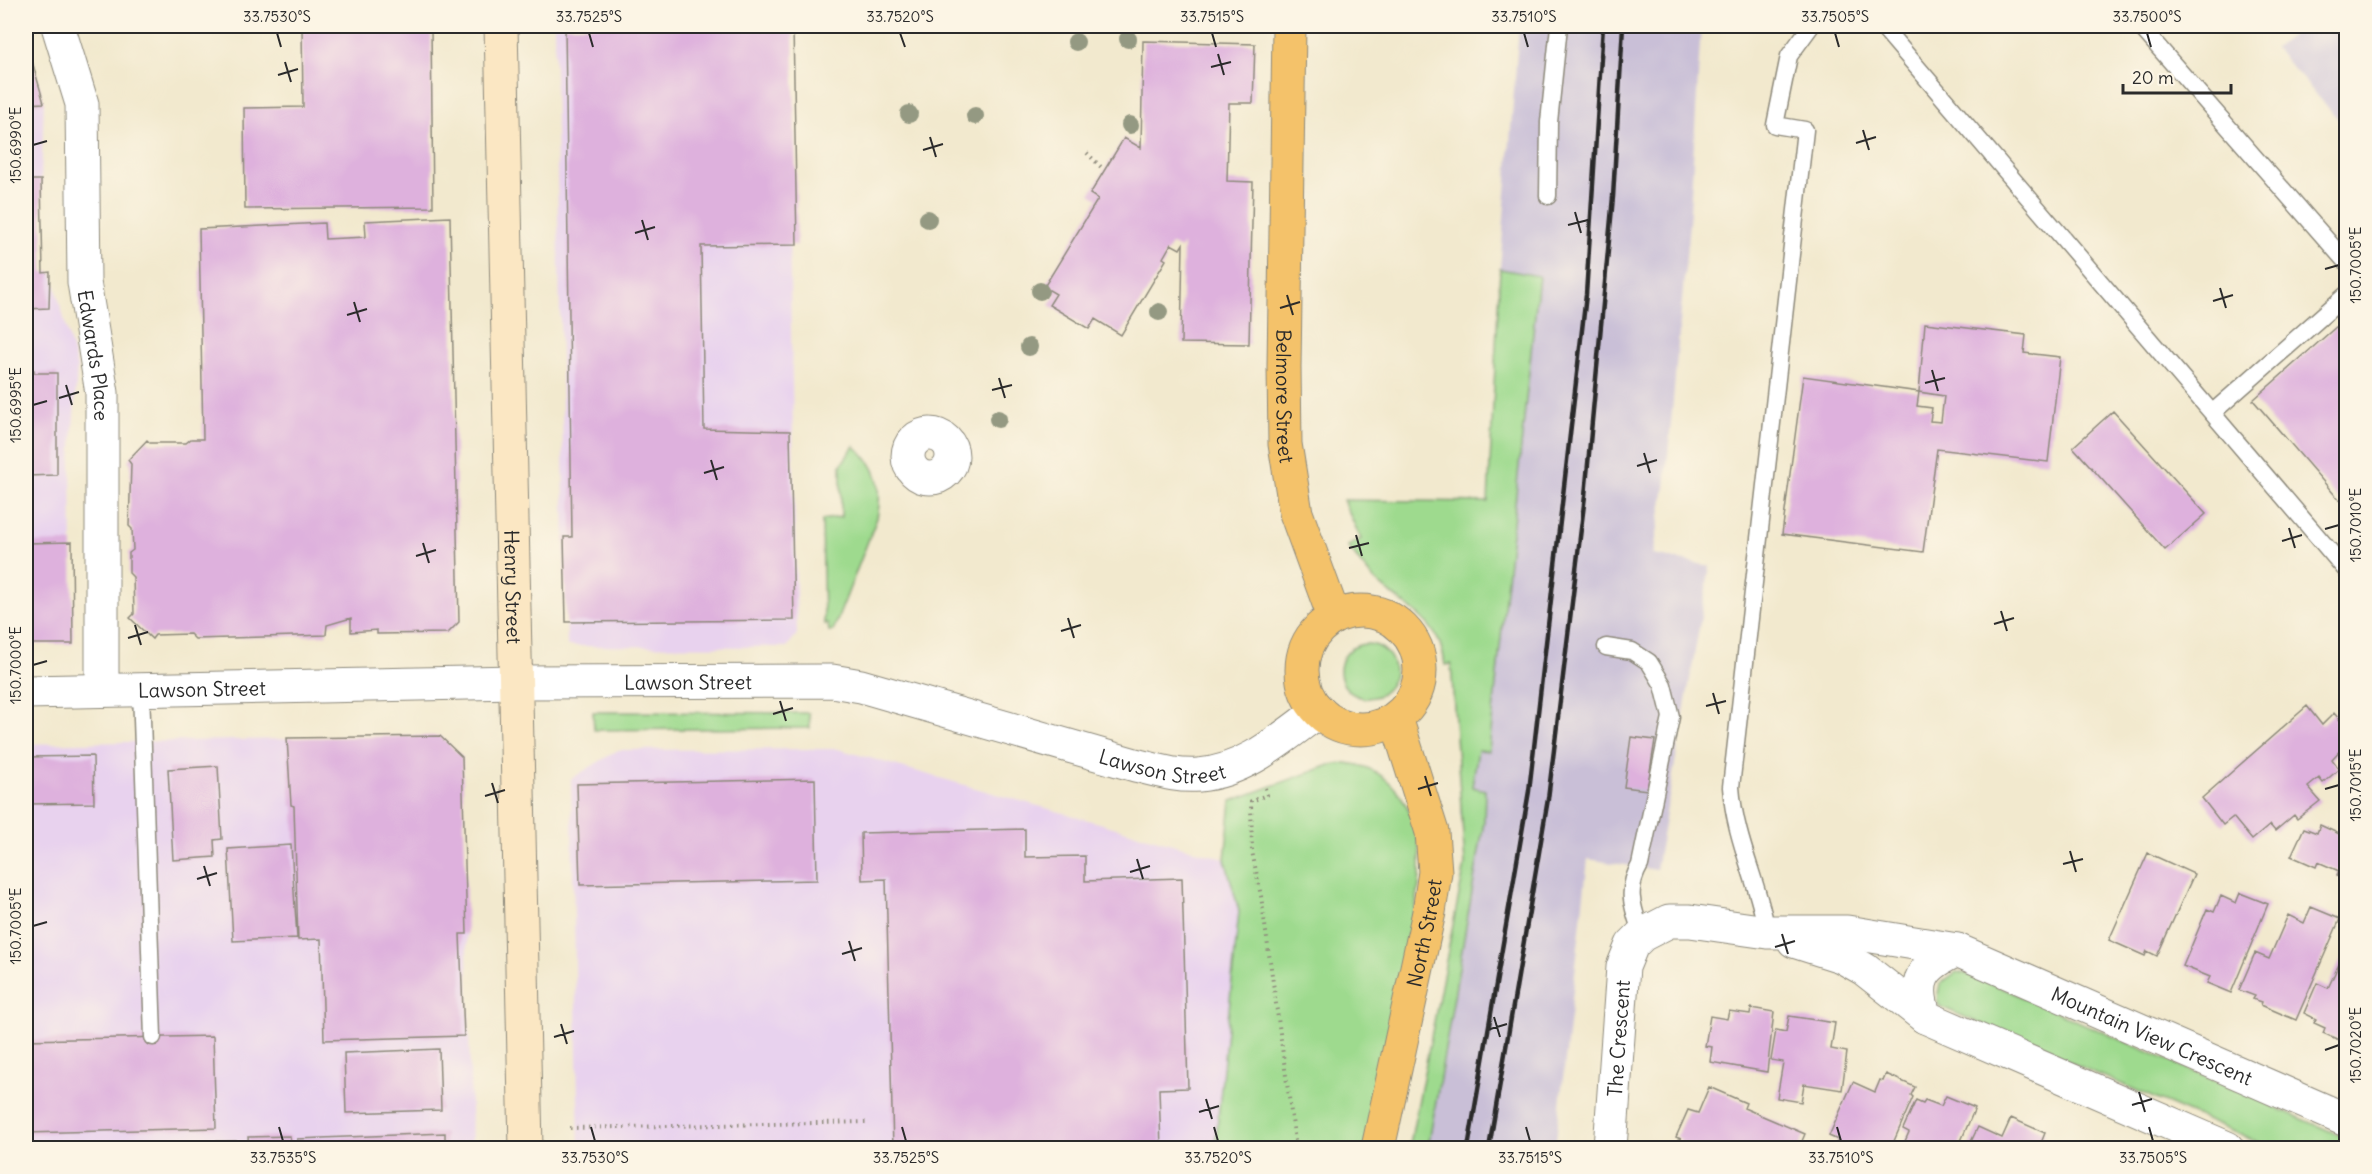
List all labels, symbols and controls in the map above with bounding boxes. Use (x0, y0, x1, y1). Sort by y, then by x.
text: 33.7530°S (243, 7, 311, 26)
text: 33.7525°S (556, 7, 622, 26)
text: 33.7520°S (866, 7, 934, 26)
text: 33.7515°S (1180, 7, 1244, 26)
text: 33.7510°S (1491, 7, 1557, 26)
text: 33.7505°S (1801, 7, 1869, 26)
text: 33.7500°S (2112, 7, 2182, 26)
scale bar (2123, 57, 2231, 95)
text: 20 m (2132, 66, 2174, 89)
text: 150.6990°E (6, 106, 25, 184)
text: 150.7005°E (2346, 226, 2365, 304)
street label: Edwards Place (73, 288, 115, 421)
street label: Belmore Street (1271, 329, 1300, 465)
text: 150.6995°E (6, 367, 25, 443)
text: 150.7010°E (2346, 488, 2365, 562)
street label: Henry Street (500, 529, 527, 645)
text: 150.7000°E (6, 626, 25, 704)
street label: Lawson Street (624, 669, 752, 694)
street label: Lawson Street (138, 675, 266, 702)
street label: Lawson Street (1096, 743, 1228, 788)
text: 150.7015°E (2346, 748, 2365, 822)
street label: North Street (1401, 877, 1446, 989)
text: 150.7005°E (6, 887, 25, 965)
street label: The Crescent (1601, 979, 1635, 1097)
street label: Mountain View Crescent (2048, 980, 2257, 1090)
text: 150.7020°E (2346, 1006, 2365, 1083)
text: 33.7535°S (250, 1148, 316, 1167)
text: 33.7530°S (561, 1148, 629, 1167)
text: 33.7525°S (873, 1148, 939, 1167)
text: 33.7520°S (1184, 1148, 1252, 1167)
text: 33.7515°S (1498, 1148, 1562, 1167)
text: 33.7510°S (1808, 1148, 1874, 1167)
text: 33.7505°S (2119, 1148, 2187, 1167)

